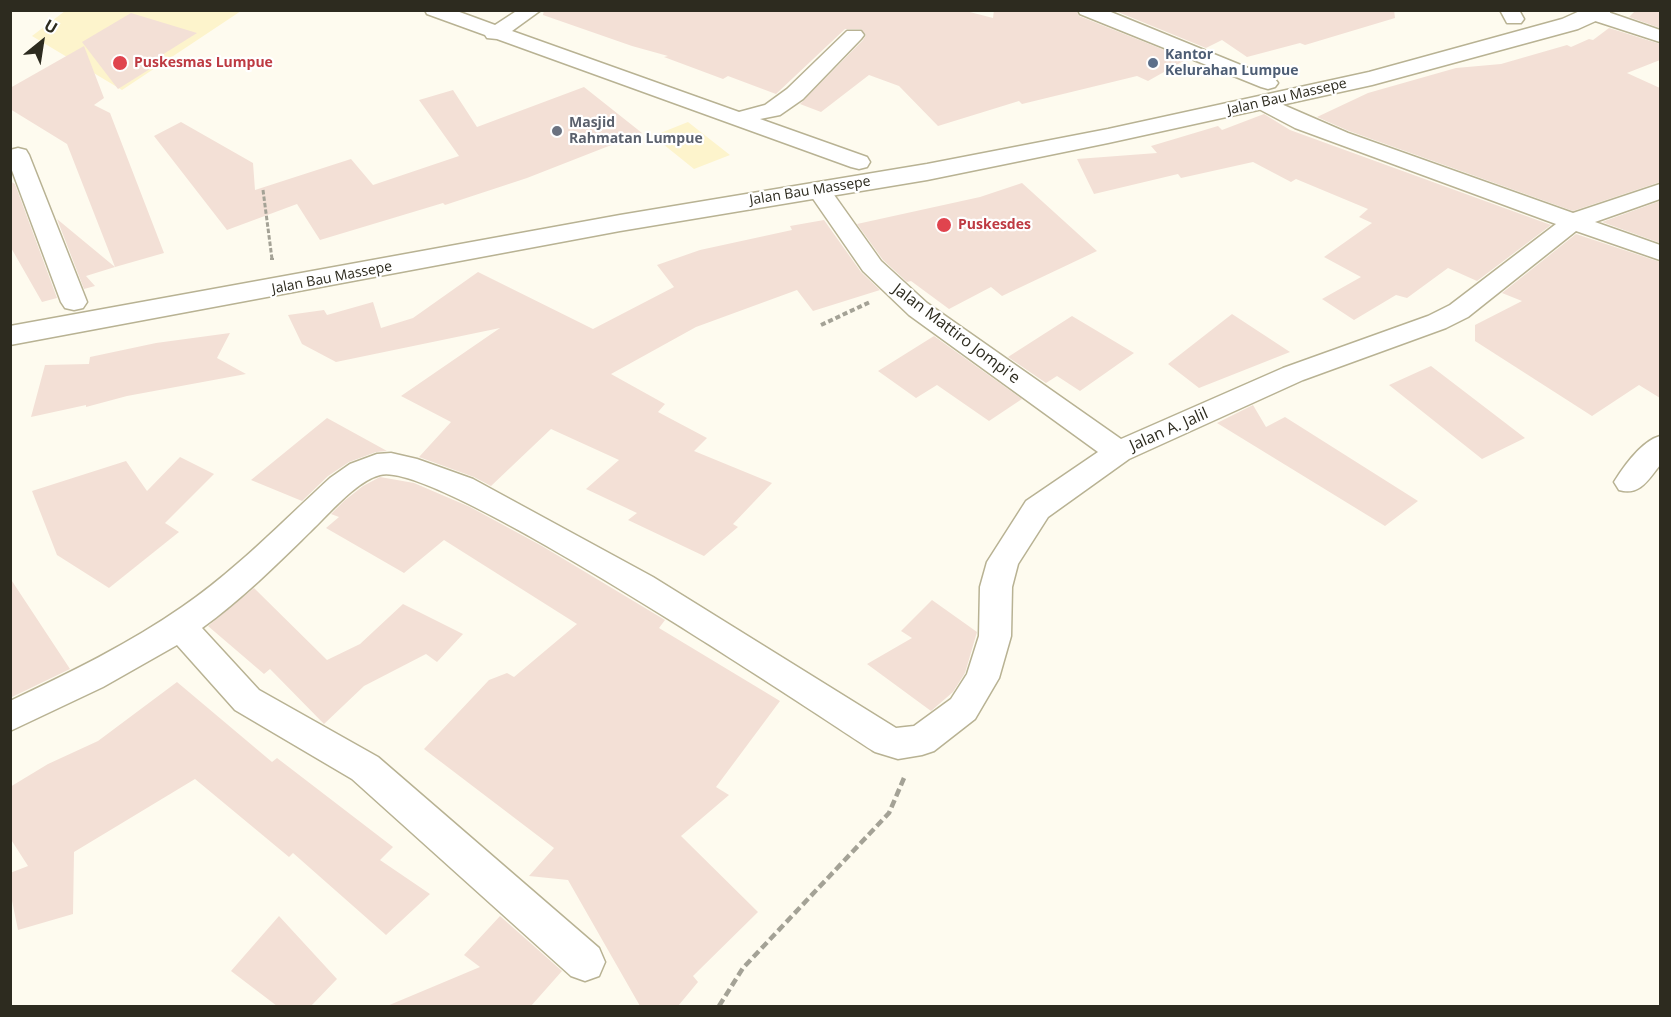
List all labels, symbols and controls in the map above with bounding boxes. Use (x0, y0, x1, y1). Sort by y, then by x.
north arrow (12, 12, 72, 72)
text: U (40, 14, 62, 39)
place label: Kantor Kelurahan Lumpue (1165, 47, 1299, 80)
marker: Puskesmas Lumpue (111, 54, 129, 72)
place label: Puskesmas Lumpue (134, 55, 273, 71)
marker: Kantor Kelurahan Lumpue (1146, 56, 1160, 70)
street label: Jalan Bau Massepe (1226, 75, 1348, 119)
place label: Masjid Rahmatan Lumpue (569, 115, 703, 148)
marker: Masjid Rahmatan Lumpue (550, 124, 564, 138)
street label: Jalan Bau Massepe (748, 173, 872, 209)
marker: Puskesdes (935, 216, 953, 234)
place label: Puskesdes (958, 217, 1031, 233)
street label: Jalan Bau Massepe (270, 258, 394, 298)
street label: Jalan Mattiro Jompi'e (889, 280, 1023, 388)
street label: Jalan A. Jalil (1127, 404, 1211, 456)

